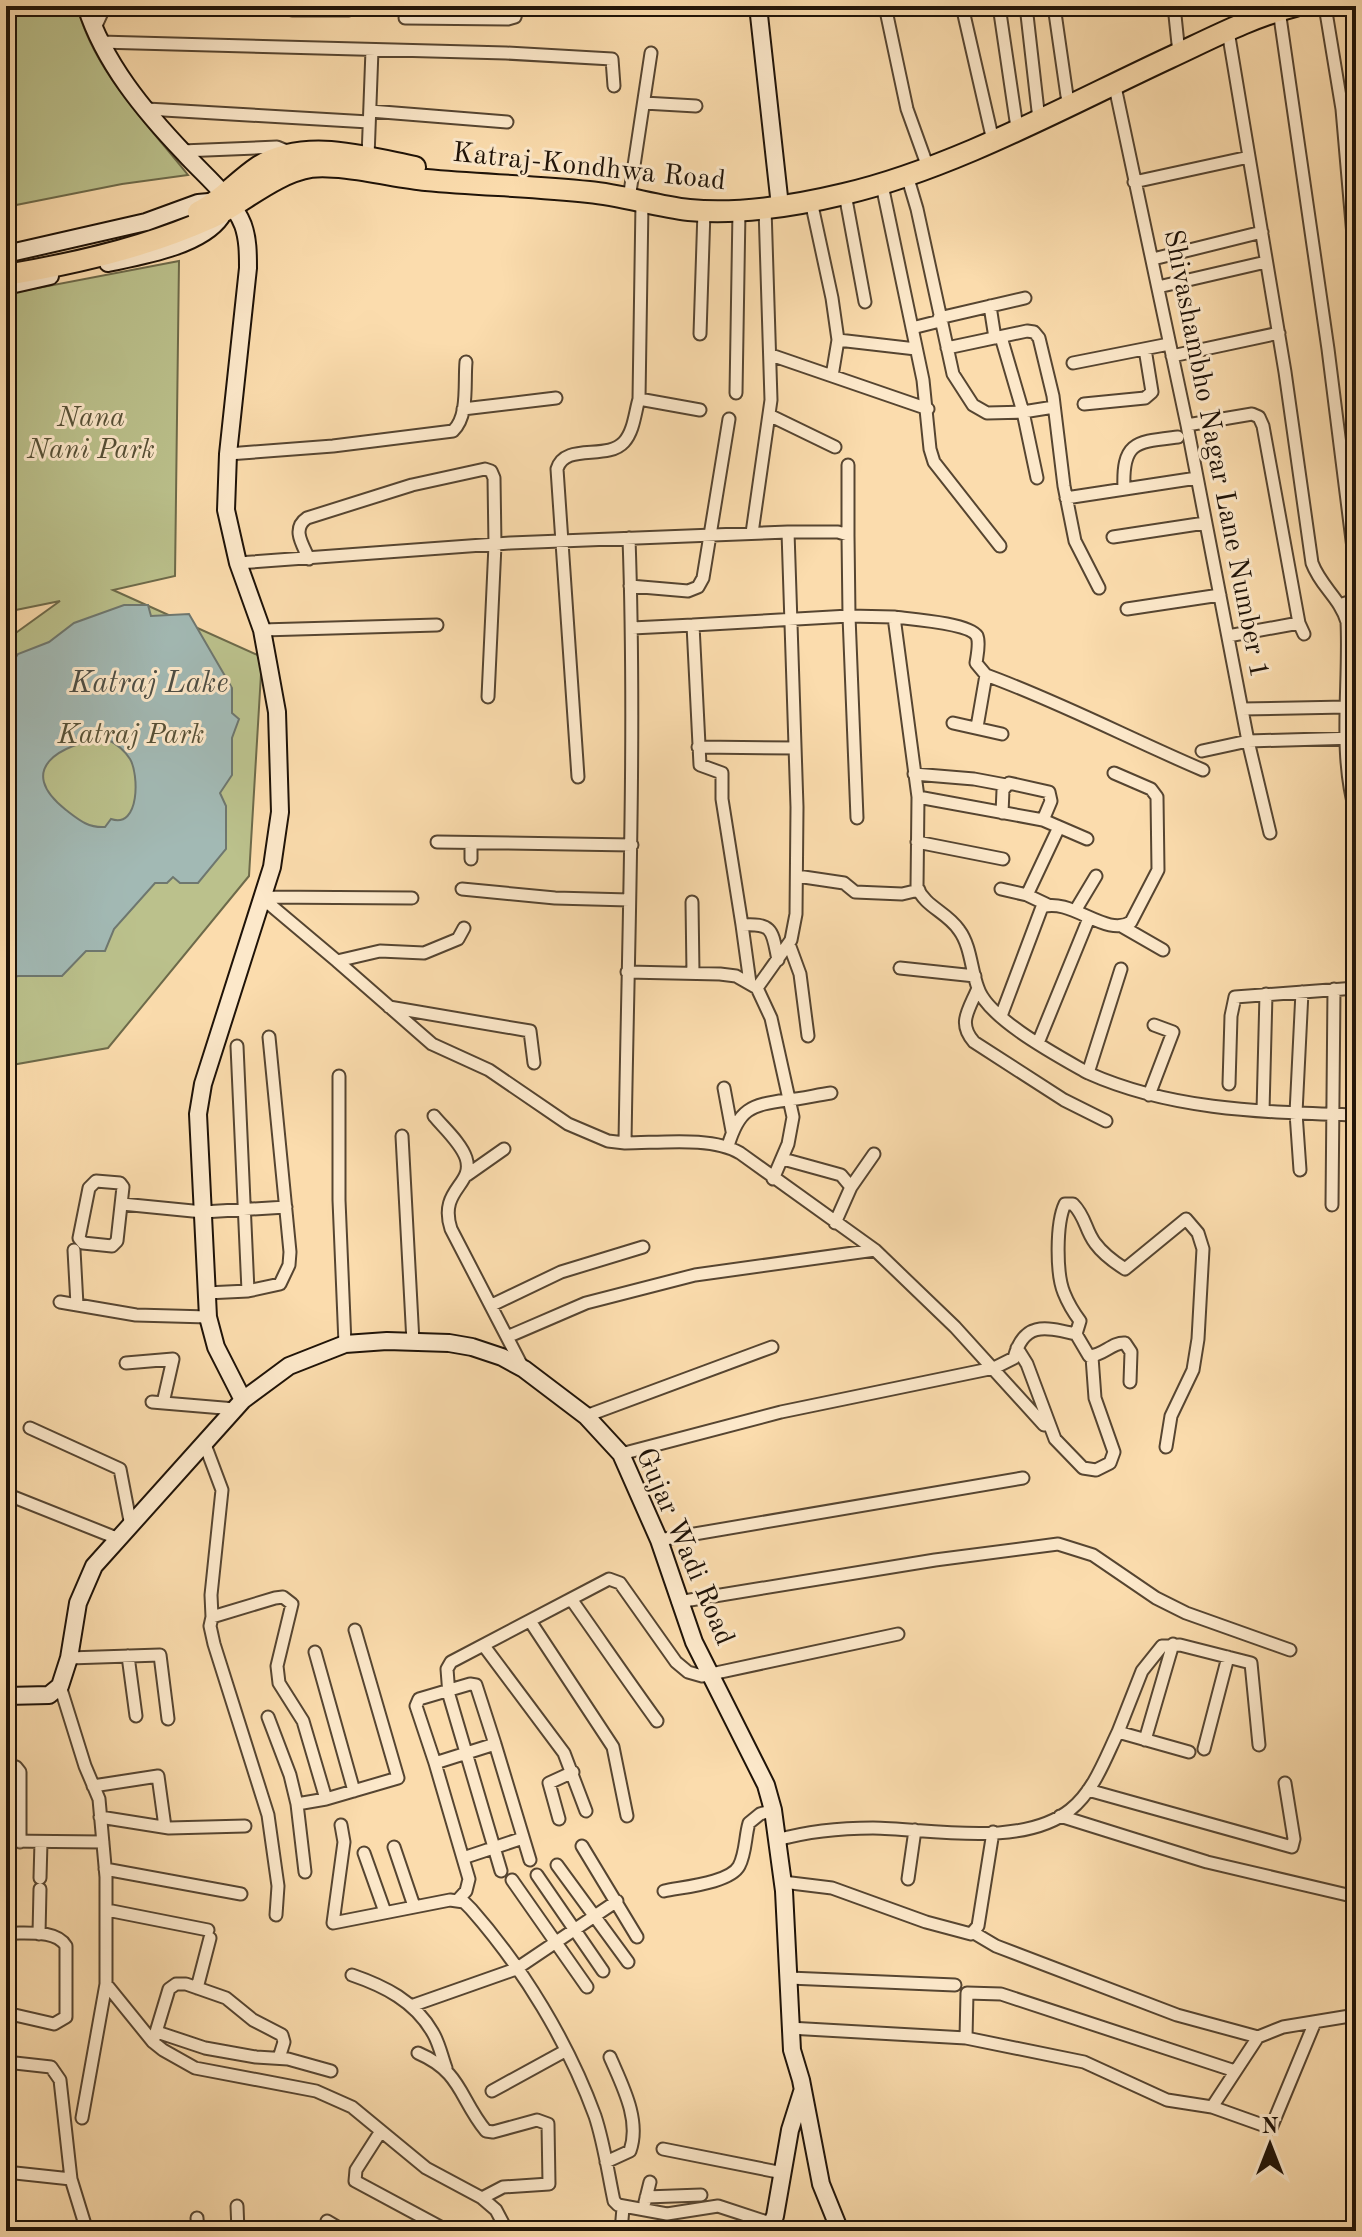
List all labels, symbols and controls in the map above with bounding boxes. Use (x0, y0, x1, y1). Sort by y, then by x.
street label: Katraj-Kondhwa Road (451, 140, 727, 196)
street label: Shivashambho Nagar Lane Number 1 (1158, 227, 1272, 681)
park label: Nana Nani Park (26, 405, 155, 465)
water label: Katraj Lake (69, 669, 229, 699)
park label: Katraj Park (56, 722, 205, 750)
street label: Gujar Wadi Road (630, 1444, 738, 1650)
north arrow (1230, 2105, 1310, 2185)
text: N (1262, 2116, 1279, 2138)

